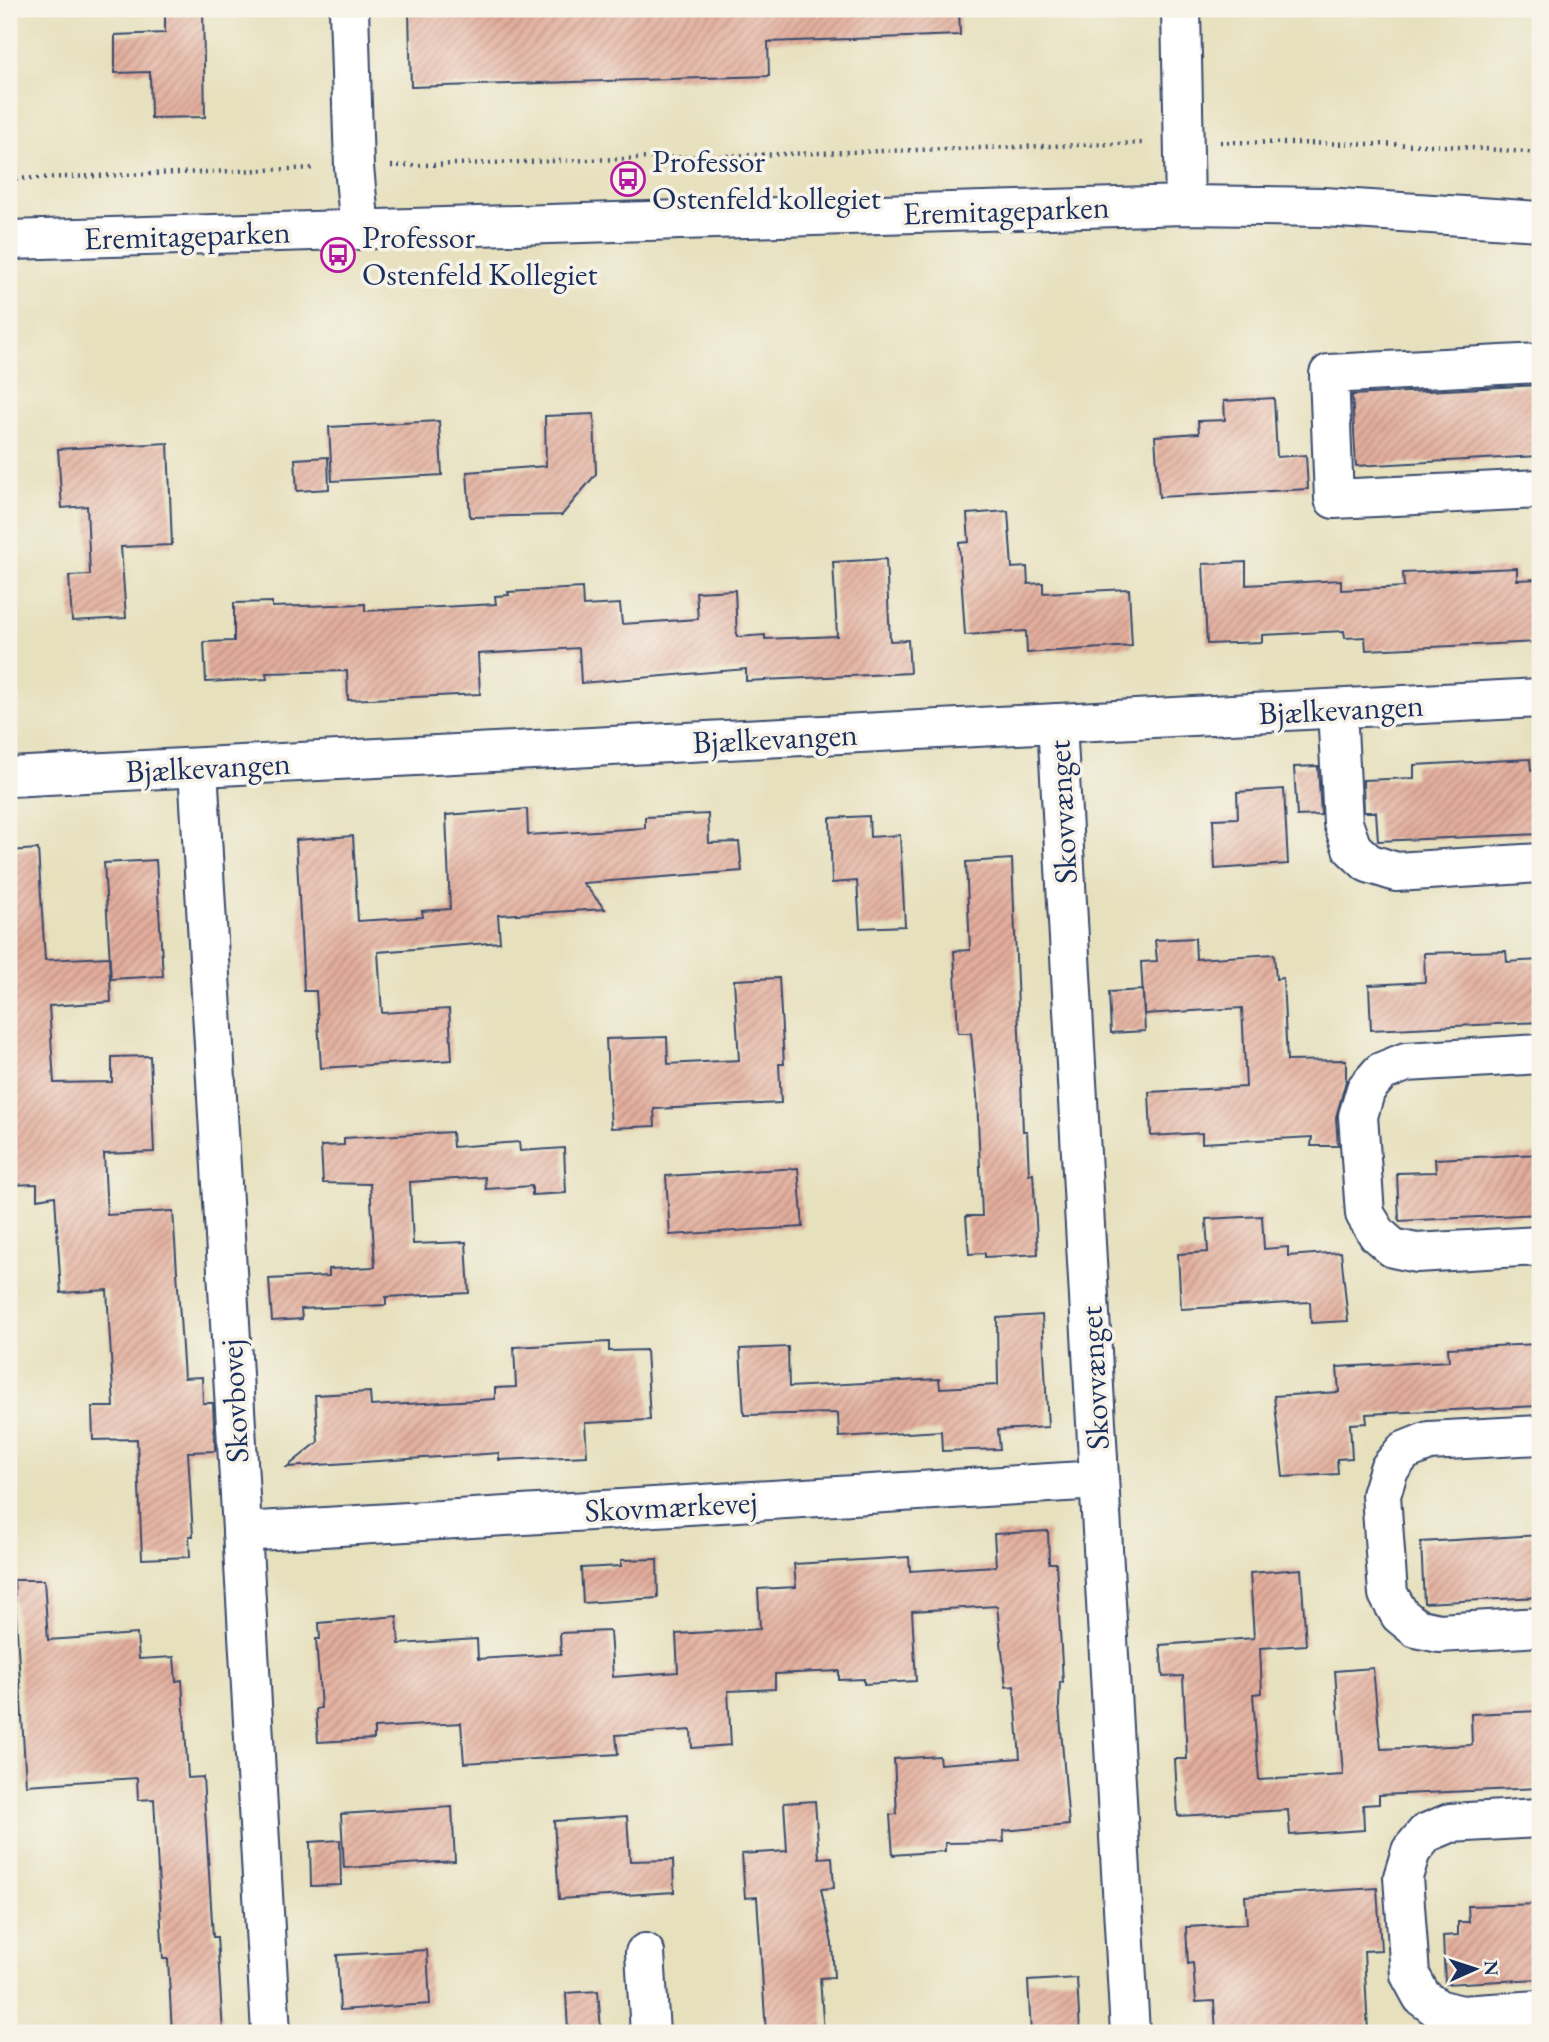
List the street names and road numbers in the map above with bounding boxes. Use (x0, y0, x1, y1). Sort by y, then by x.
street label: Eremitageparken (902, 185, 1110, 235)
street label: Eremitageparken (83, 210, 291, 260)
street label: Bjælkevangen (1257, 684, 1425, 734)
street label: Bjælkevangen (691, 713, 859, 763)
street label: Skovvænget (1037, 739, 1087, 885)
street label: Bjælkevangen (124, 742, 292, 792)
street label: Skovvænget (1069, 1305, 1119, 1451)
street label: Skovbovej (210, 1338, 258, 1464)
street label: Skovmærkevej (583, 1480, 759, 1532)

